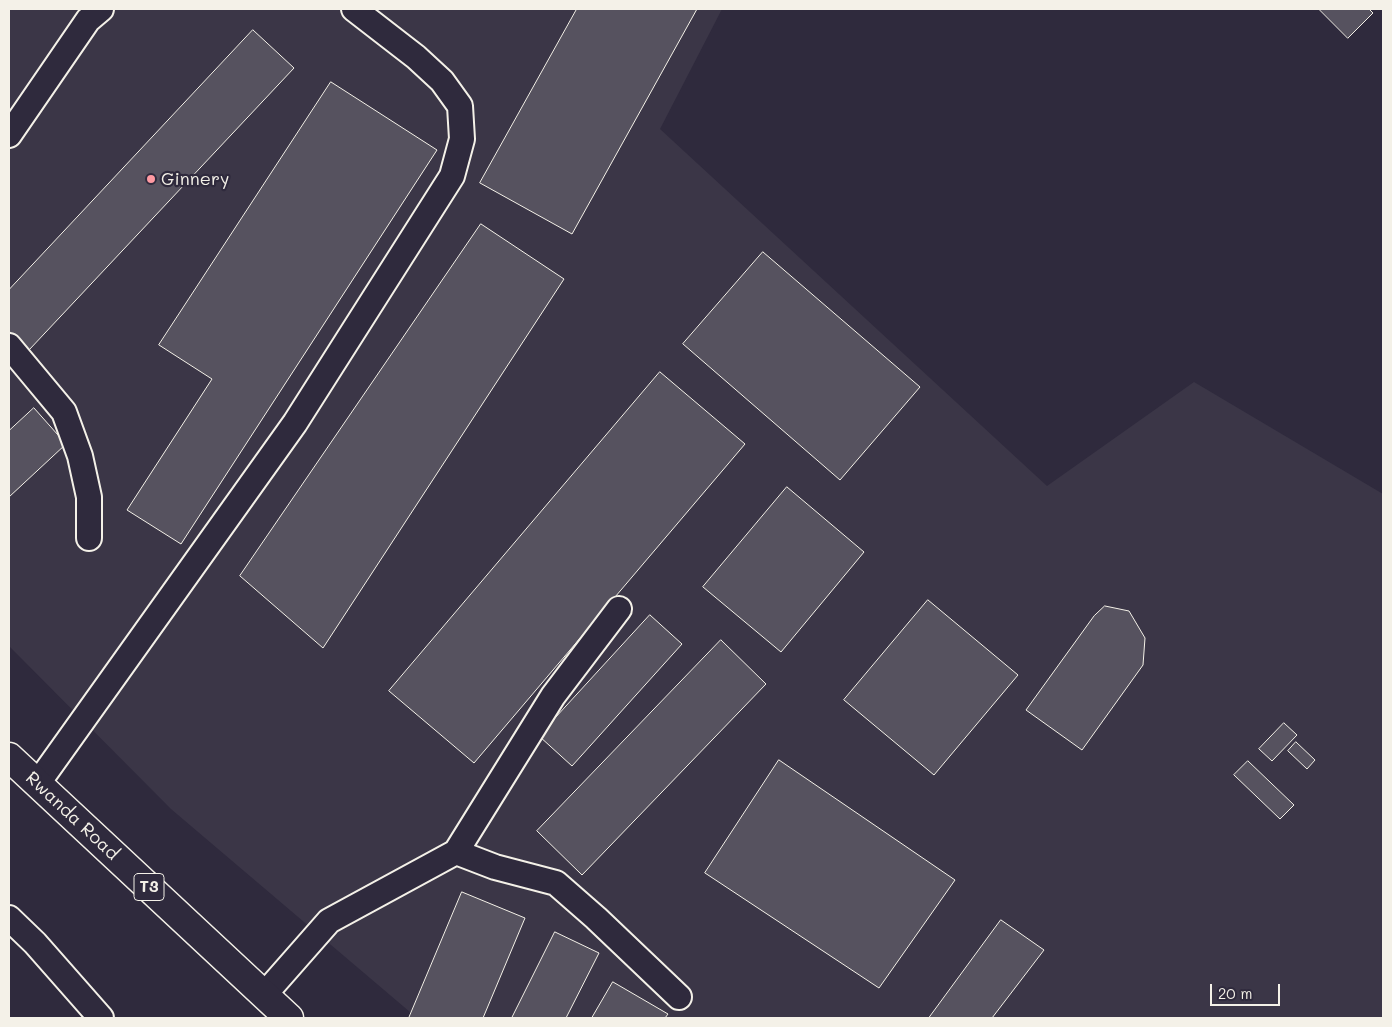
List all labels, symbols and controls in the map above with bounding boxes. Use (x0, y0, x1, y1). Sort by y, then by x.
place label: Ginnery (161, 168, 229, 190)
marker: Ginnery (145, 173, 157, 185)
street label: Rwanda Road (21, 767, 123, 865)
road number: T3 (134, 874, 164, 900)
scale bar (1212, 974, 1282, 1006)
text: 20 m (1218, 983, 1252, 1003)

